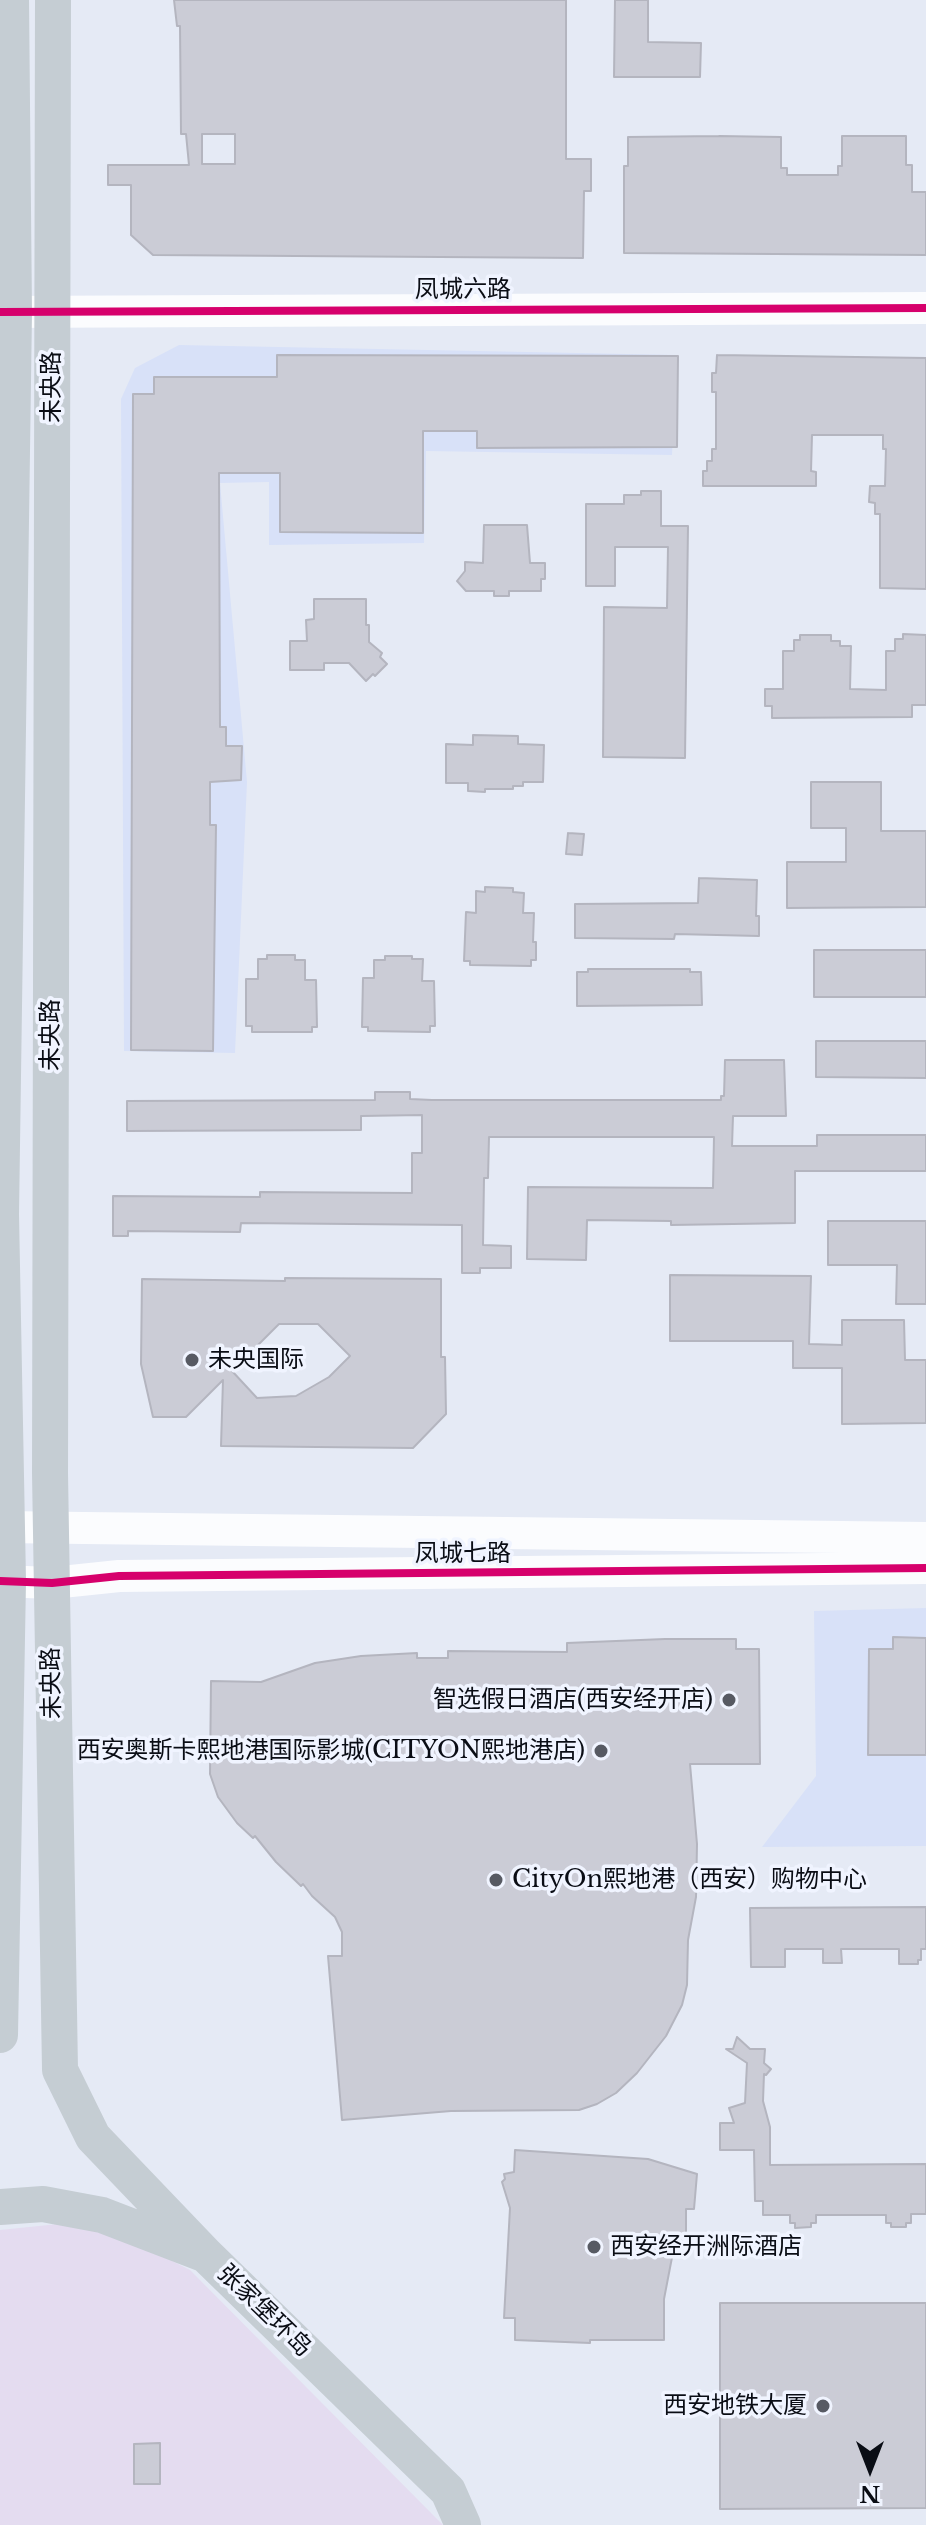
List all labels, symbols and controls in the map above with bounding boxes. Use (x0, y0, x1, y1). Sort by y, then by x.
street label: 凤城六路 (415, 276, 511, 304)
street label: 未央路 (38, 351, 66, 423)
street label: 未央路 (37, 999, 65, 1071)
place label: 未央国际 (208, 1346, 304, 1374)
marker: 未央国际 (183, 1351, 201, 1369)
street label: 凤城七路 (415, 1540, 511, 1568)
street label: 未央路 (37, 1647, 67, 1719)
place label: 智选假日酒店(西安经开店) (433, 1686, 713, 1714)
marker: 智选假日酒店(西安经开店) (720, 1691, 738, 1709)
place label: 西安奥斯卡熙地港国际影城(CITYON熙地港店) (76, 1737, 585, 1765)
marker: 西安奥斯卡熙地港国际影城(CITYON熙地港店) (592, 1742, 610, 1760)
place label: CityOn熙地港（西安）购物中心 (512, 1866, 867, 1894)
marker: CityOn熙地港（西安）购物中心 (487, 1871, 505, 1889)
place label: 西安经开洲际酒店 (610, 2233, 802, 2261)
marker: 西安经开洲际酒店 (585, 2238, 603, 2256)
street label: 张家堡环岛 (211, 2259, 317, 2363)
place label: 西安地铁大厦 (663, 2392, 807, 2420)
marker: 西安地铁大厦 (814, 2397, 832, 2415)
north arrow (830, 2429, 910, 2509)
text: N (860, 2480, 880, 2507)

